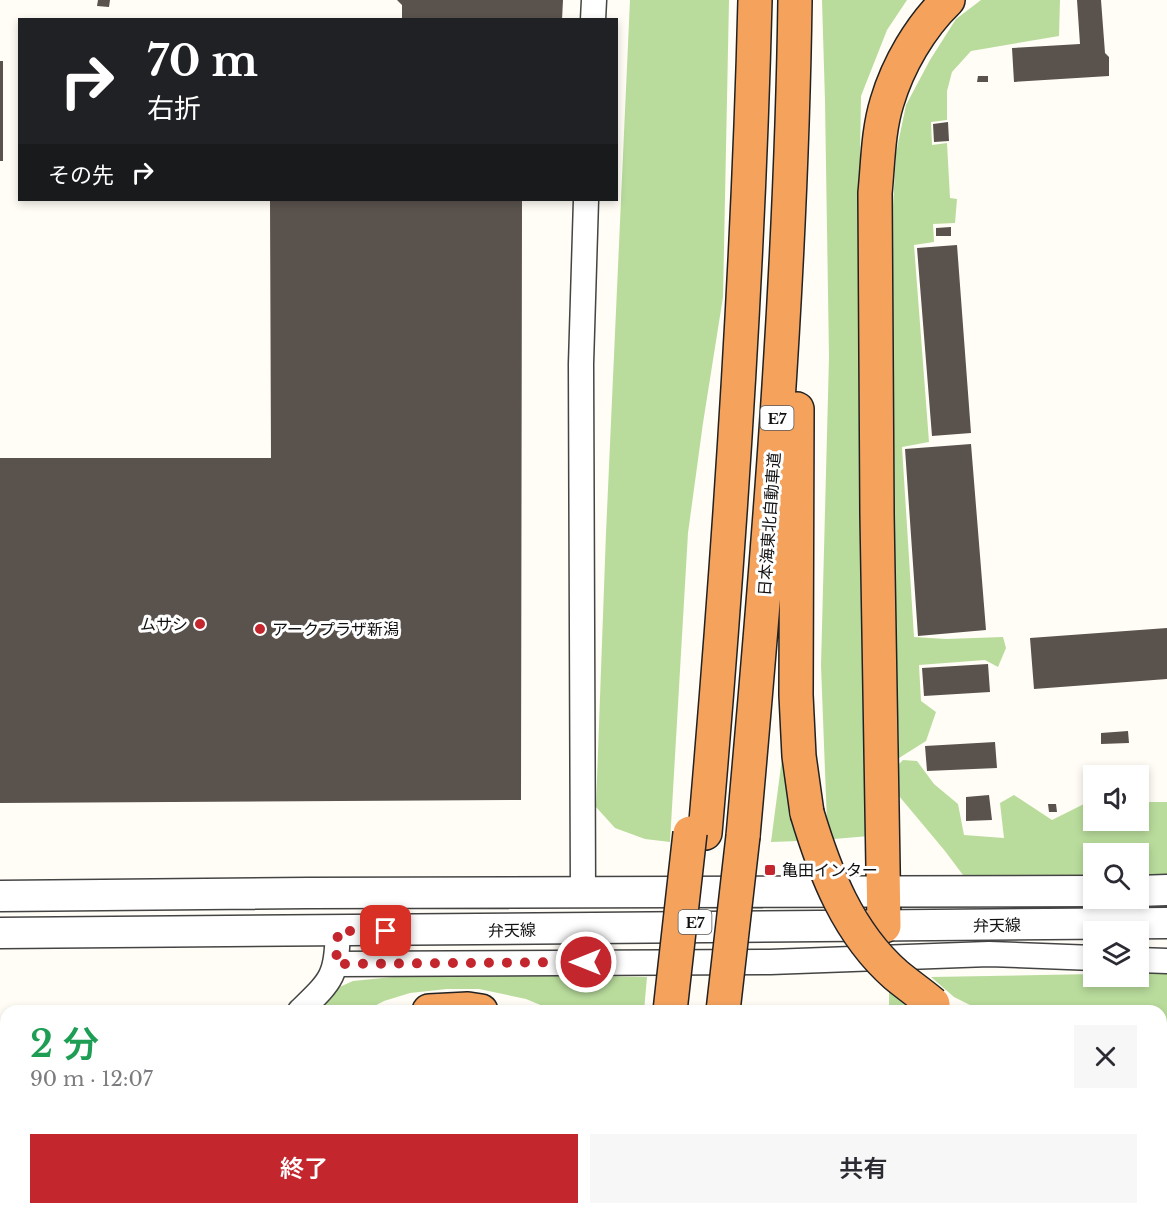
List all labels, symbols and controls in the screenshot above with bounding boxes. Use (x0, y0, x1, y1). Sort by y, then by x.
text: 70 m (147, 35, 258, 87)
icon: right (48, 42, 126, 120)
text: 右折 (147, 92, 201, 125)
icon: right (126, 156, 159, 189)
text: その先 (48, 162, 114, 189)
road number: E7 (760, 406, 794, 430)
street label: 日本海東北自動車道 (754, 451, 784, 597)
place label: ムサシ (140, 614, 188, 634)
marker: ムサシ (193, 617, 207, 631)
place label: アークプラザ新潟 (272, 619, 399, 639)
marker: アークプラザ新潟 (253, 622, 267, 636)
map controls (1083, 765, 1149, 987)
button: sound (1083, 765, 1149, 831)
button: search (1083, 843, 1149, 909)
place label: 亀田インター (782, 860, 878, 880)
marker: 亀田インター (763, 863, 777, 877)
pin (360, 905, 411, 956)
road number: E7 (678, 910, 712, 934)
icon: arrive (369, 914, 402, 947)
street label: 弁天線 (973, 915, 1021, 935)
street label: 弁天線 (488, 920, 536, 940)
button: layers (1083, 921, 1149, 987)
position arrow (554, 930, 618, 994)
text: 2 分 (30, 1022, 99, 1067)
button: close (1074, 1025, 1137, 1088)
text: 90 m · 12:07 (30, 1067, 153, 1091)
button: 終了 (30, 1134, 578, 1203)
button: 共有 (590, 1134, 1137, 1203)

